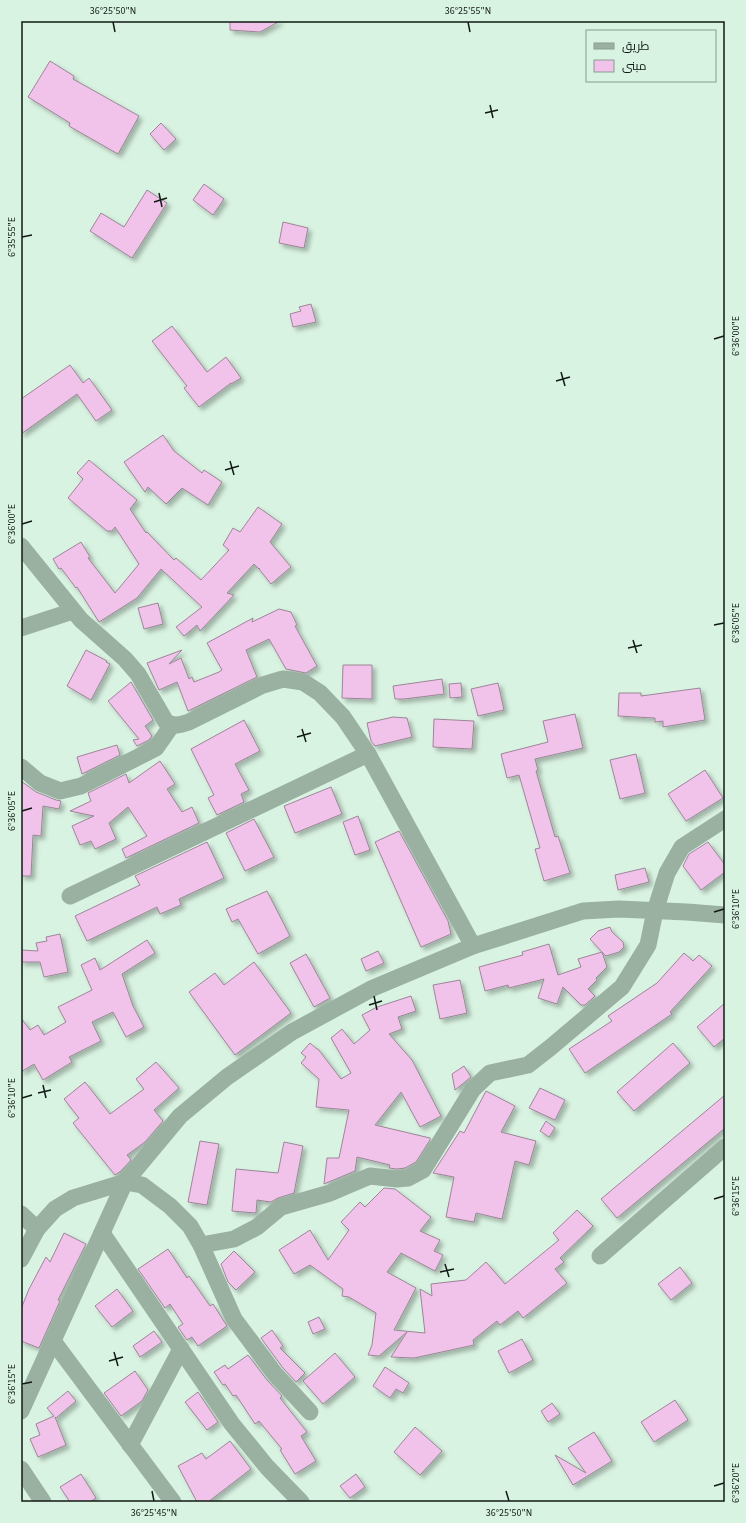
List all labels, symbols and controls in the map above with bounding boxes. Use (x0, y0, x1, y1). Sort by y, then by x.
text: 36°25'50"N (90, 4, 136, 18)
text: 36°25'55"N (445, 4, 491, 18)
legend (586, 30, 716, 82)
text: طريق (622, 38, 650, 55)
text: مبنى (622, 58, 647, 75)
text: 6°35'55"E (5, 217, 19, 257)
text: 6°36'00"E (729, 316, 743, 356)
text: 6°36'00"E (5, 504, 19, 544)
text: 6°36'05"E (729, 603, 743, 643)
text: 6°36'05"E (5, 791, 19, 831)
text: 6°36'10"E (729, 889, 743, 929)
text: 6°36'10"E (5, 1078, 19, 1118)
text: 6°36'15"E (729, 1176, 743, 1216)
text: 6°36'15"E (5, 1364, 19, 1404)
text: 6°36'20"E (729, 1463, 743, 1503)
text: 36°25'45"N (131, 1506, 177, 1520)
text: 36°25'50"N (486, 1506, 532, 1520)

